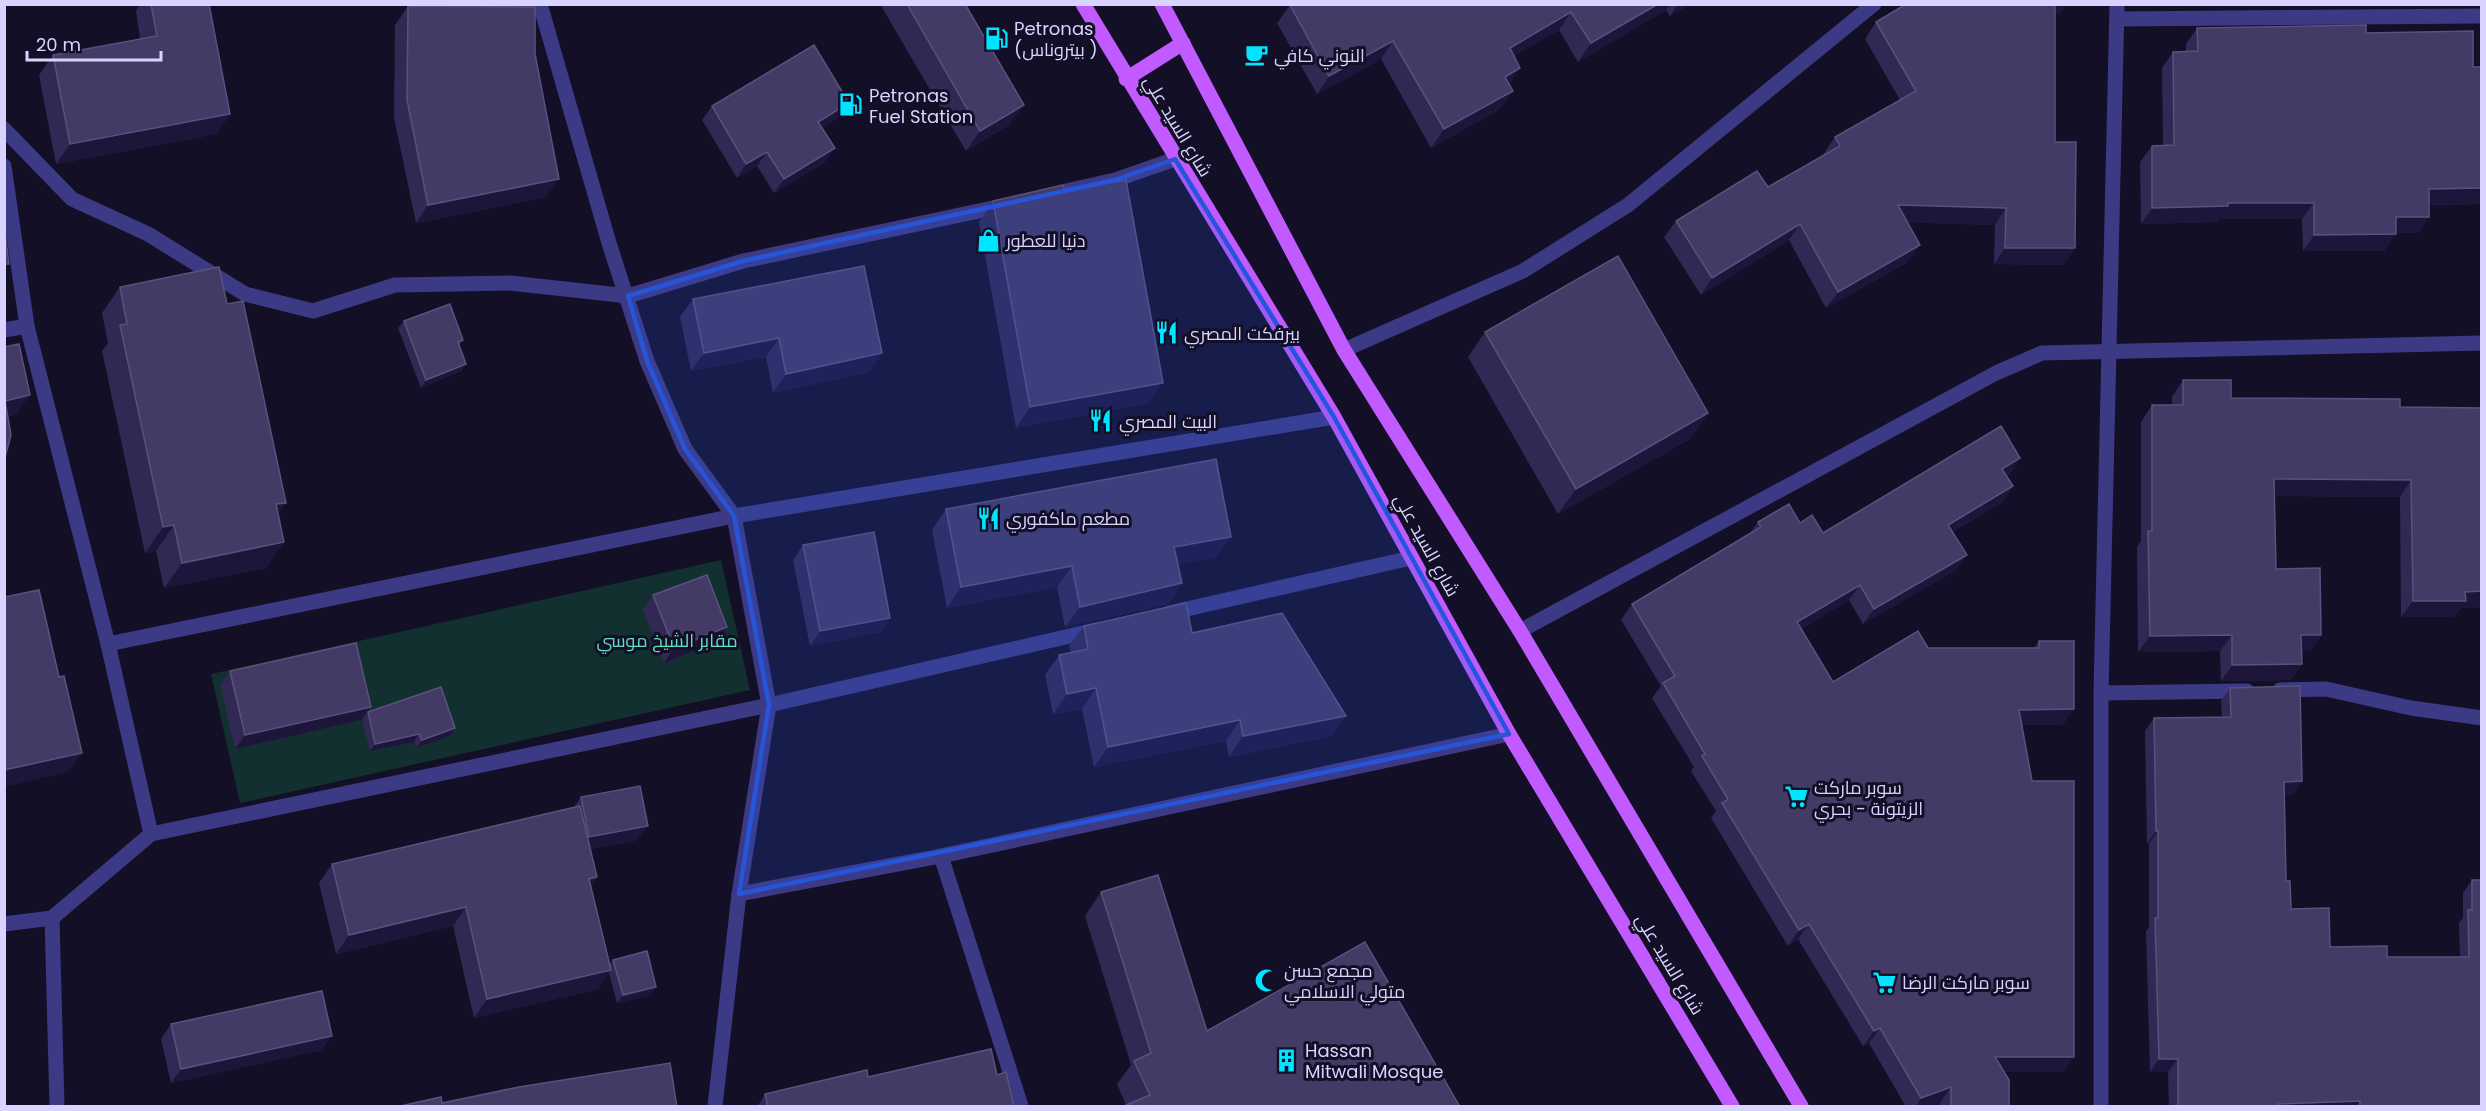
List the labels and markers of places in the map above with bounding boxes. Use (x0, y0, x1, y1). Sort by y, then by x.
place label: Petronas (بيتروناس ) (1014, 16, 1098, 62)
fuel station icon: Petronas (بيتروناس ) (983, 25, 1009, 51)
cafe icon: النوني كافي (1243, 42, 1269, 68)
place label: النوني كافي (1274, 43, 1365, 70)
place label: Petronas Fuel Station (869, 83, 973, 129)
fuel station icon: Petronas Fuel Station (838, 92, 864, 118)
shop icon: دنيا للعطور (975, 227, 1001, 253)
place label: دنيا للعطور (1005, 228, 1085, 253)
restaurant icon: بيرفكت المصري (1153, 320, 1179, 346)
place label: بيرفكت المصري (1184, 321, 1300, 348)
restaurant icon: البيت المصري (1088, 408, 1114, 434)
place label: البيت المصري (1119, 409, 1217, 436)
restaurant icon: مطعم ماكفوري (975, 505, 1001, 531)
place label: مطعم ماكفوري (1006, 506, 1130, 533)
place label: سوبر ماركت الزيتونة - بحري (1814, 775, 1923, 823)
supermarket icon: سوبر ماركت الزيتونة - بحري (1783, 784, 1809, 810)
place label: مجمع حسن متولي الاسلامي (1284, 958, 1405, 1006)
mosque icon: مجمع حسن متولي الاسلامي (1253, 967, 1279, 993)
supermarket icon: سوبر ماركت الرضا (1871, 969, 1897, 995)
place label: سوبر ماركت الرضا (1902, 970, 2030, 995)
place label: Hassan Mitwali Mosque (1305, 1038, 1443, 1084)
building icon: Hassan Mitwali Mosque (1274, 1047, 1300, 1073)

